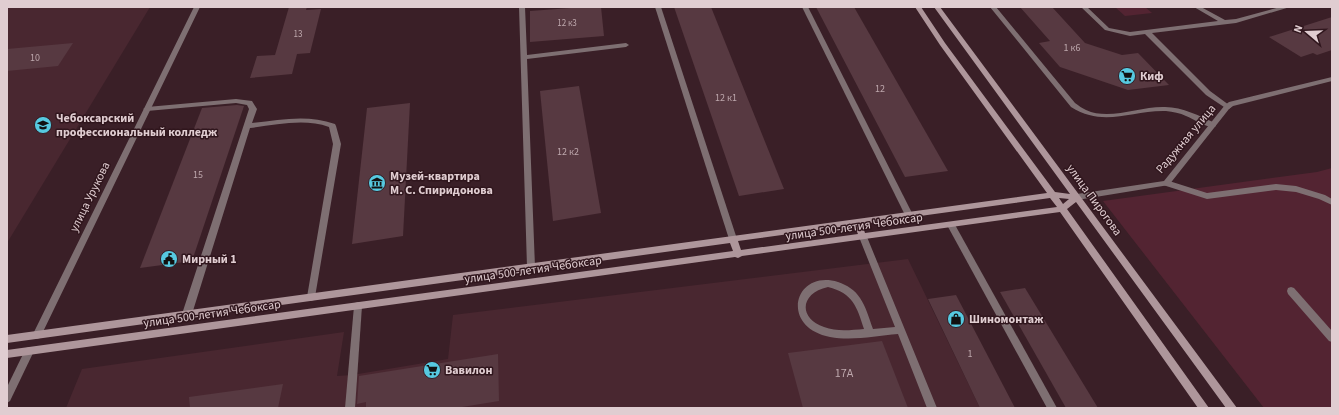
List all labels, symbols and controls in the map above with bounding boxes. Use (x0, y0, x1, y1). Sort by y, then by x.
north arrow (1287, 12, 1327, 52)
house number: 12 к3 (557, 17, 577, 30)
text: N (1290, 23, 1306, 35)
house number: 13 (294, 28, 303, 41)
house number: 1 к6 (1064, 41, 1080, 55)
house number: 10 (30, 51, 40, 65)
supermarket icon: Киф (1117, 66, 1137, 86)
place label: Киф (1140, 68, 1164, 85)
house number: 12 (875, 82, 885, 96)
house number: 12 к1 (715, 91, 737, 105)
street label: Радужная улица (1152, 101, 1220, 177)
place label: Чебоксарский профессиональный колледж (56, 110, 218, 141)
school or university icon: Чебоксарский профессиональный колледж (33, 115, 53, 135)
house number: 12 к2 (557, 145, 579, 159)
street label: улица Урукова (66, 159, 114, 235)
street label: улица Пирогова (1062, 161, 1126, 239)
house number: 15 (193, 168, 203, 182)
place label: Музей-квартира М. С. Спиридонова (390, 168, 493, 199)
museum icon: Музей-квартира М. С. Спиридонова (367, 173, 387, 193)
street label: улица 500-летия Чебоксар (784, 209, 924, 245)
public building icon: Мирный 1 (159, 249, 179, 269)
place label: Мирный 1 (182, 251, 237, 268)
street label: улица 500-летия Чебоксар (463, 252, 603, 288)
street label: улица 500-летия Чебоксар (142, 296, 282, 332)
shop icon: Шиномонтаж (946, 309, 966, 329)
place label: Шиномонтаж (969, 311, 1044, 328)
house number: 1 (968, 347, 973, 361)
supermarket icon: Вавилон (422, 360, 442, 380)
place label: Вавилон (445, 362, 492, 379)
house number: 17А (835, 365, 854, 382)

